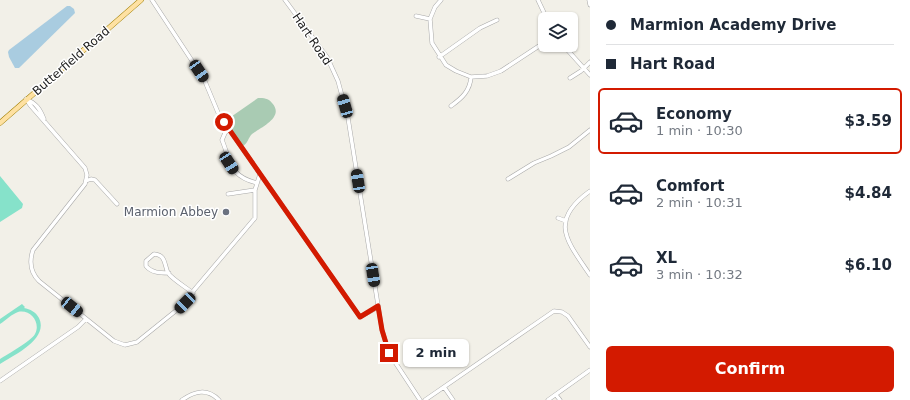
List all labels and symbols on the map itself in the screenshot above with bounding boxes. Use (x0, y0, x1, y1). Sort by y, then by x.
street label: Hart Road (289, 10, 335, 68)
street label: Butterfield Road (30, 24, 112, 98)
car (187, 58, 211, 84)
car (336, 93, 354, 119)
route start (215, 113, 233, 131)
car (217, 150, 241, 176)
car (350, 168, 366, 194)
place label: Marmion Abbey (124, 205, 218, 219)
marker: Marmion Abbey (221, 207, 231, 217)
car (365, 262, 381, 288)
car (172, 290, 198, 316)
car (59, 295, 85, 319)
callout: 2 min (403, 339, 469, 367)
route end (380, 344, 398, 362)

